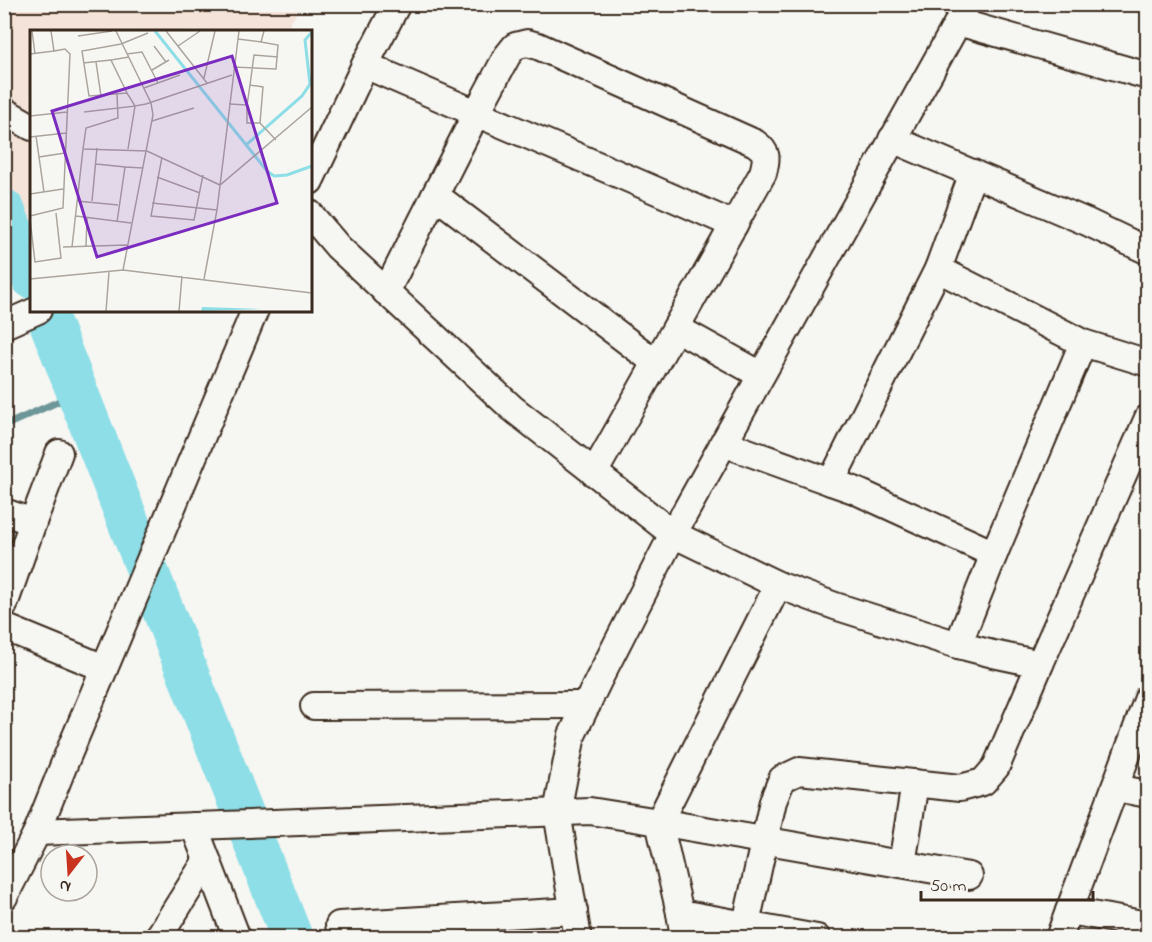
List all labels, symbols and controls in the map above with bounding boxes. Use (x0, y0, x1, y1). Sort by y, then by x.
inset map (30, 30, 312, 312)
north arrow (39, 843, 99, 903)
scale bar (921, 864, 1094, 902)
text: N (56, 872, 74, 898)
text: 50 m (930, 874, 967, 900)

